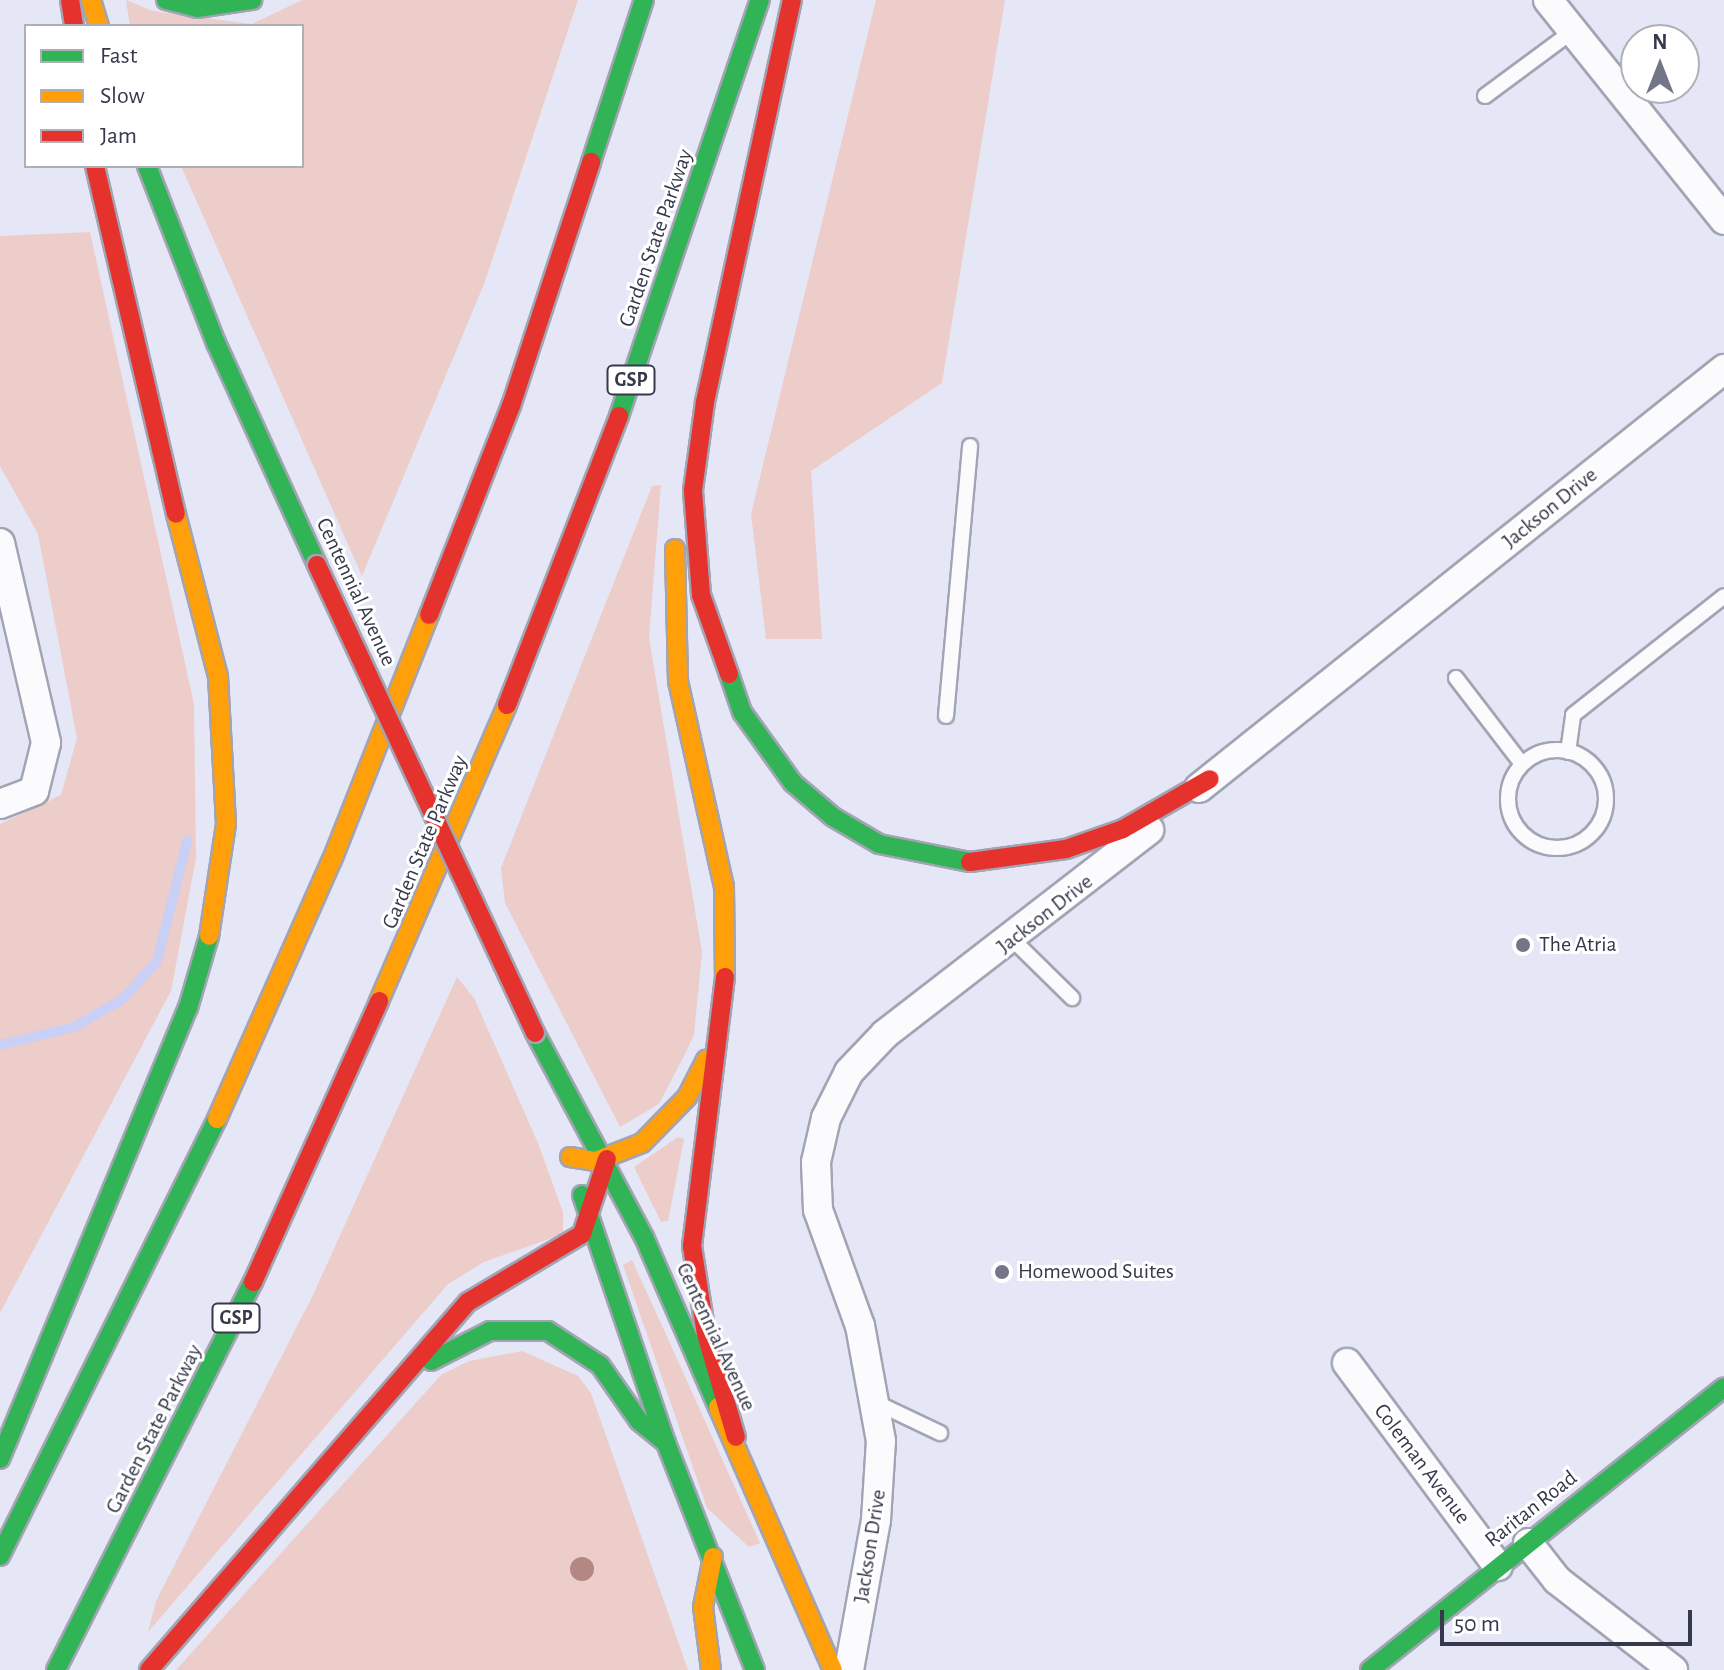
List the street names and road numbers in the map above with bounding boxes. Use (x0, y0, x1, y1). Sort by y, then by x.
street label: Garden State Parkway (613, 146, 699, 330)
road number: GSP (605, 364, 657, 396)
street label: Jackson Drive (1497, 462, 1603, 554)
street label: Centennial Avenue (310, 514, 402, 670)
street label: Garden State Parkway (376, 751, 474, 933)
street label: Jackson Drive (992, 868, 1098, 960)
street label: Centennial Avenue (670, 1259, 762, 1415)
road number: GSP (210, 1302, 262, 1334)
street label: Garden State Parkway (100, 1340, 208, 1518)
street label: Coleman Avenue (1368, 1399, 1476, 1529)
street label: Raritan Road (1480, 1465, 1582, 1553)
street label: Jackson Drive (848, 1487, 892, 1605)

